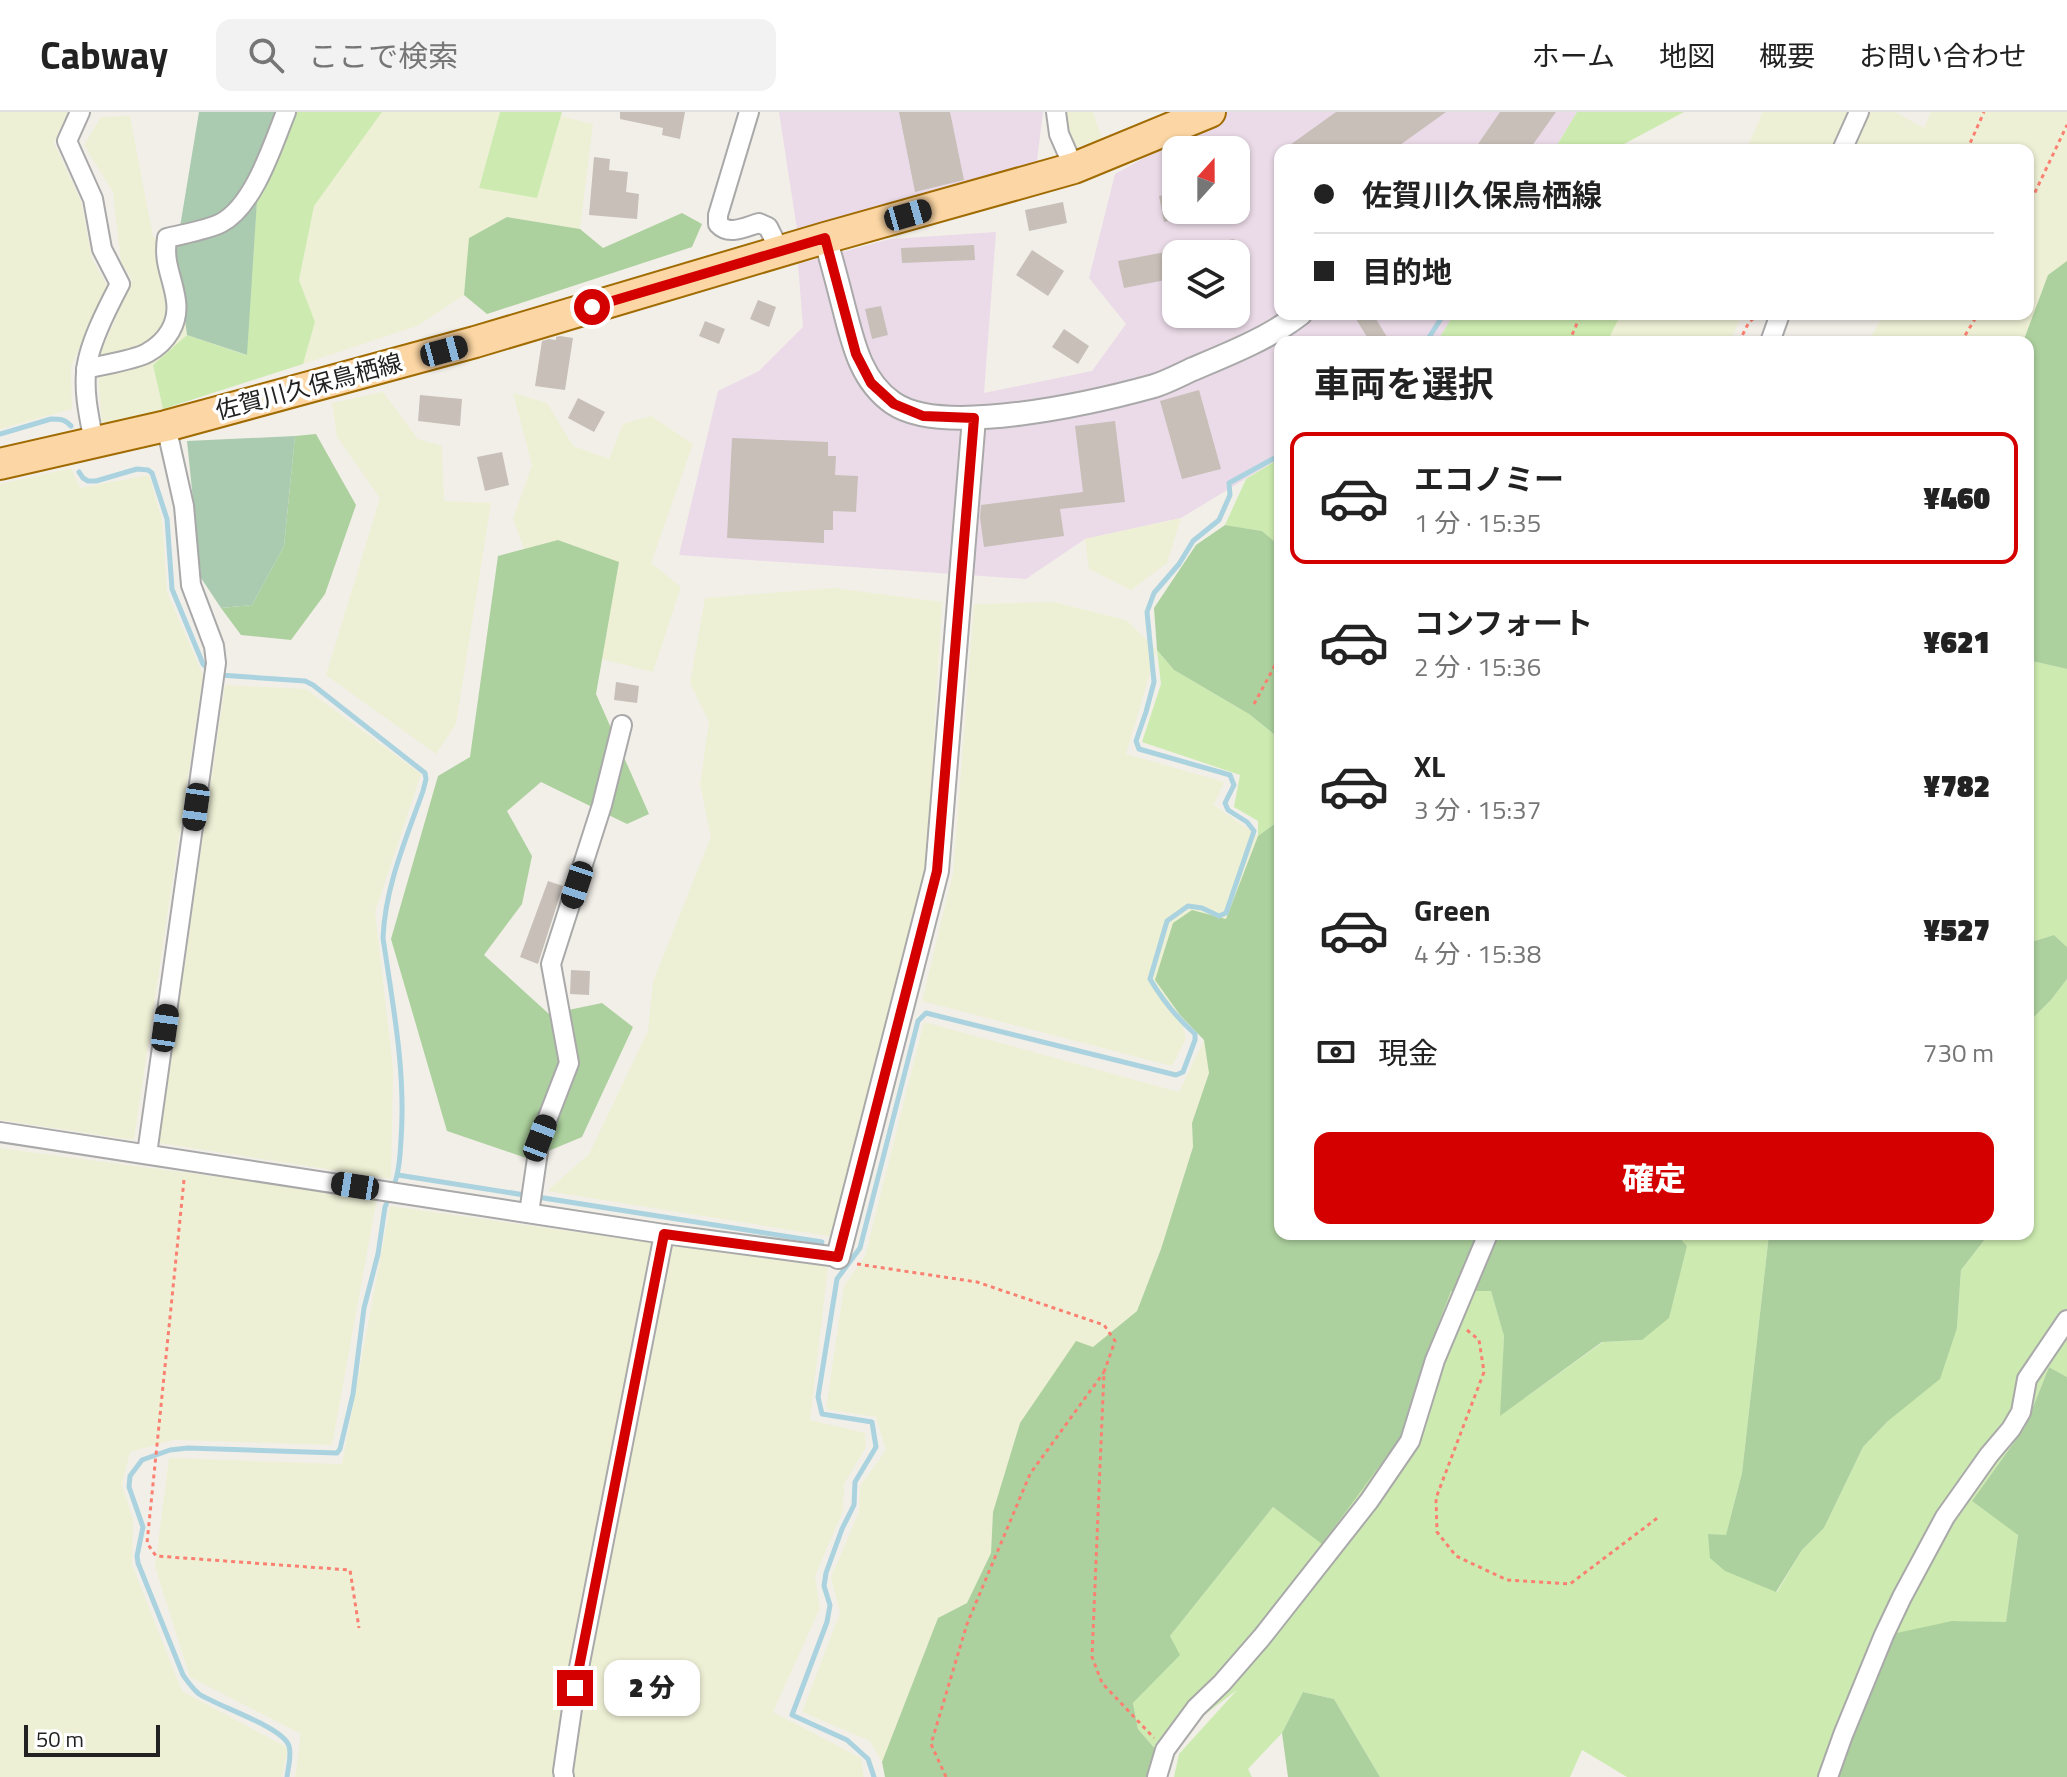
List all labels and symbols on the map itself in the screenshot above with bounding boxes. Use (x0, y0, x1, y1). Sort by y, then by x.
north arrow (1162, 136, 1250, 224)
car (882, 197, 934, 233)
route start (574, 289, 610, 325)
car (418, 333, 470, 369)
street label: 佐賀川久保鳥栖線 (211, 344, 406, 428)
car (181, 782, 211, 832)
car (558, 858, 596, 912)
car (150, 1003, 180, 1053)
car (520, 1111, 560, 1165)
car (329, 1170, 381, 1202)
callout: 2 分 (603, 1660, 699, 1716)
route end (557, 1670, 593, 1706)
scale bar (24, 1721, 160, 1757)

